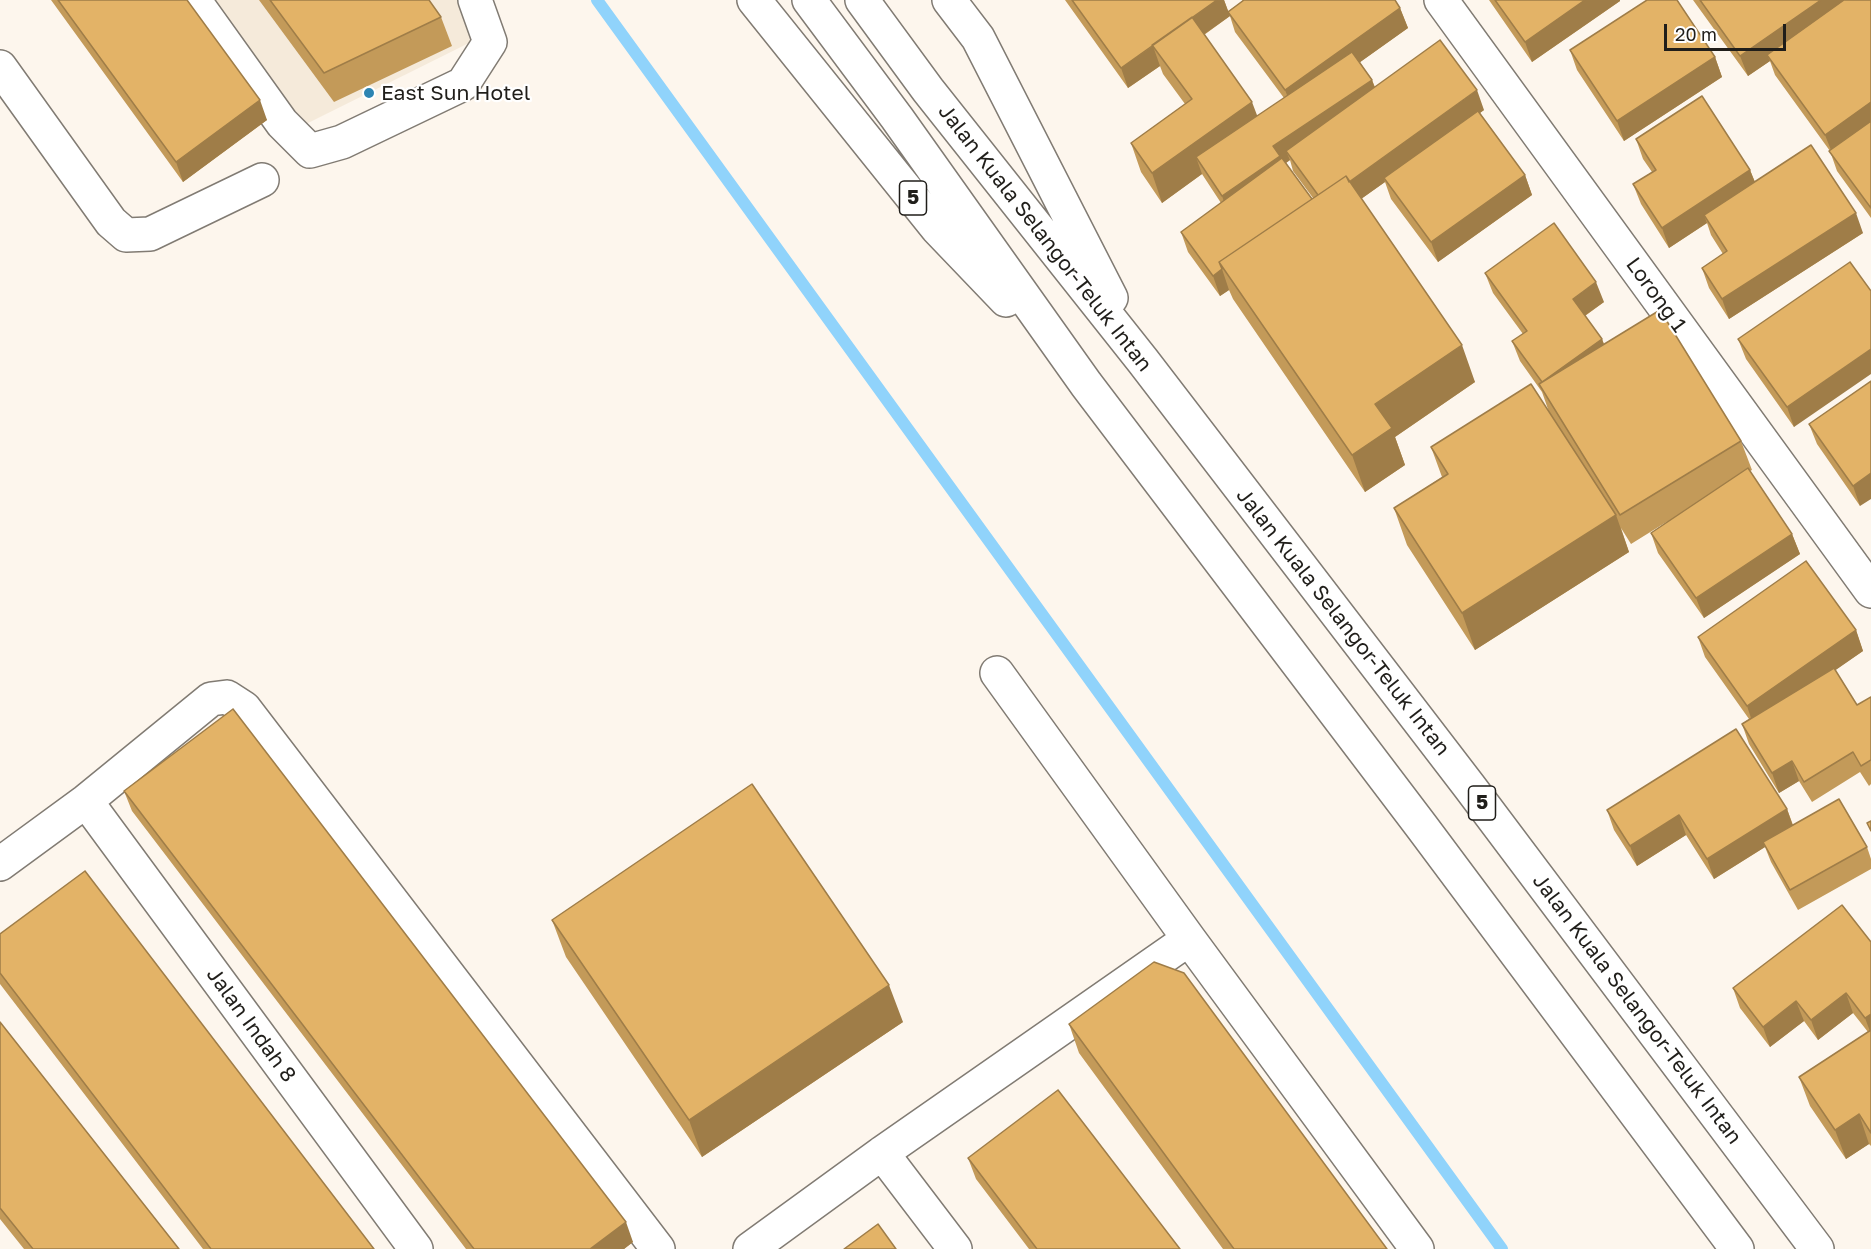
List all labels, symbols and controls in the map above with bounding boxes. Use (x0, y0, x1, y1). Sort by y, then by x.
scale bar (1667, 12, 1788, 50)
text: 20 m (1675, 23, 1717, 45)
place label: East Sun Hotel (381, 80, 530, 106)
marker: East Sun Hotel (362, 86, 376, 100)
street label: Jalan Kuala Selangor-Teluk Intan (933, 99, 1157, 377)
road number: 5 (900, 181, 926, 215)
street label: Lorong 1 (1620, 253, 1692, 337)
street label: Jalan Kuala Selangor-Teluk Intan (1231, 483, 1455, 761)
road number: 5 (1468, 786, 1496, 820)
street label: Jalan Kuala Selangor-Teluk Intan (1527, 869, 1747, 1149)
street label: Jalan Indah 8 (201, 963, 301, 1087)

